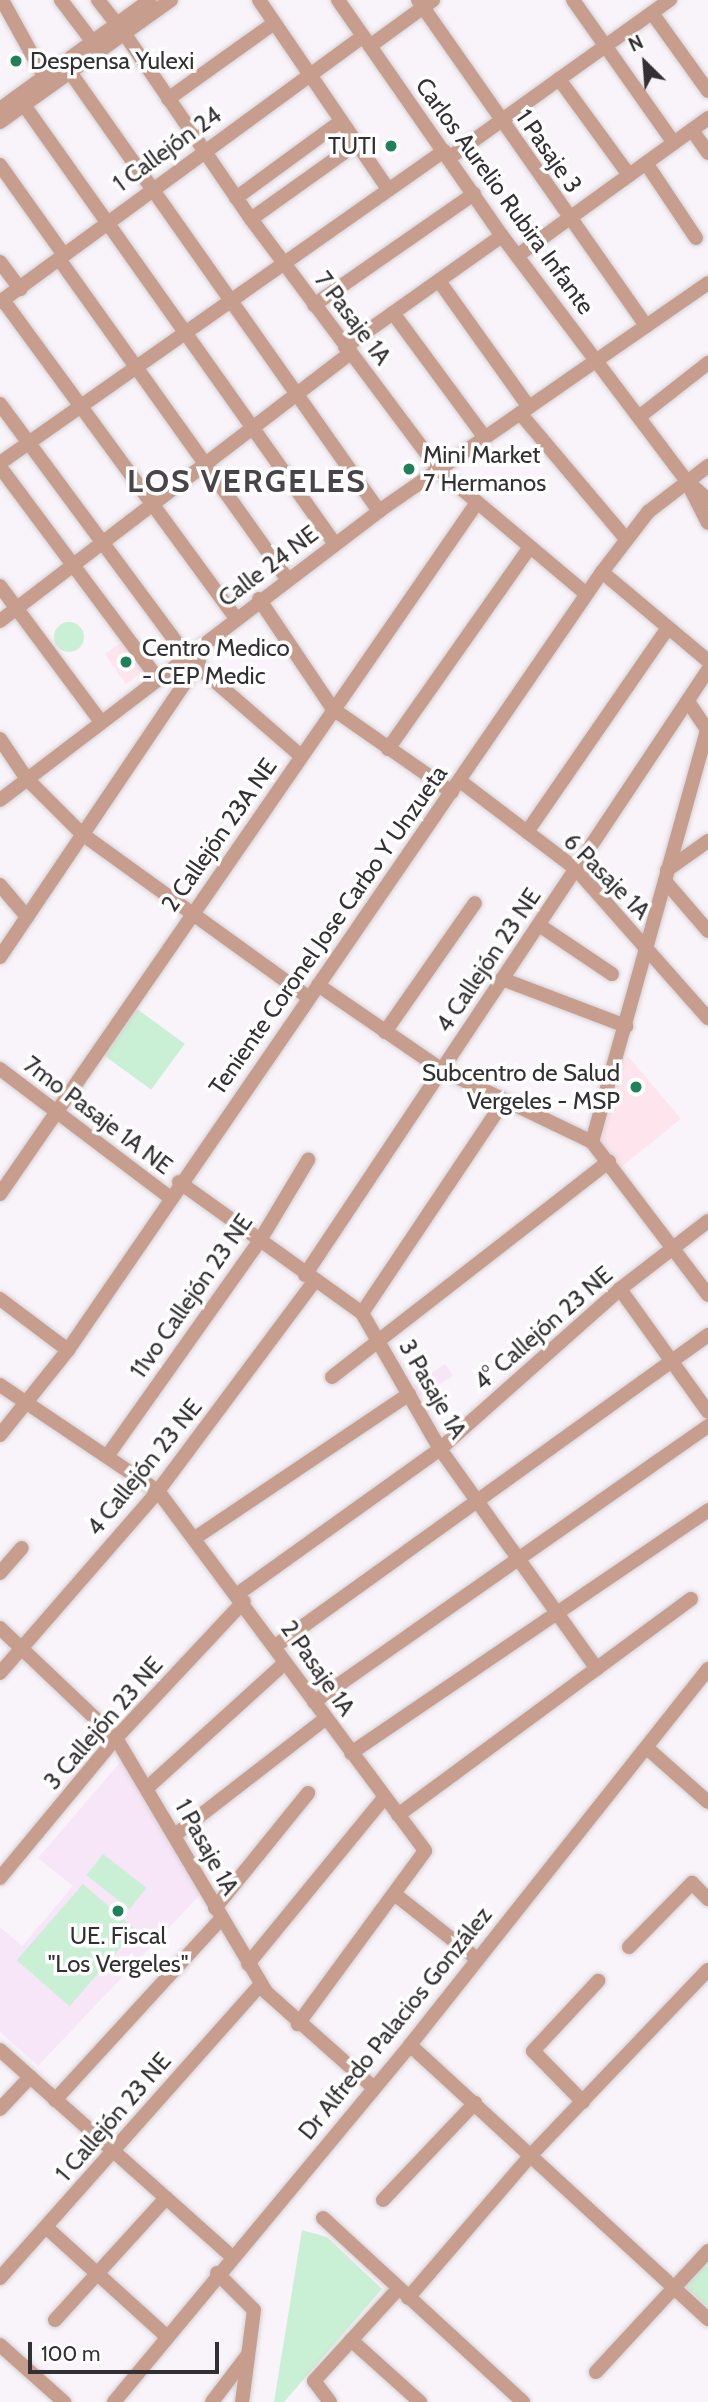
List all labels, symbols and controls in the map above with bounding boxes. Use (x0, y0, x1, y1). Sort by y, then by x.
north arrow (610, 28, 680, 98)
text: N (625, 30, 647, 57)
place label: Despensa Yulexi (30, 47, 194, 75)
marker: Despensa Yulexi (8, 53, 24, 69)
street label: Carlos Aurelio Rubira Infante (409, 72, 601, 320)
street label: 1 Callejón 24 (107, 100, 227, 198)
street label: 1 Pasaje 3 (510, 104, 588, 198)
place label: TUTI (328, 132, 377, 160)
marker: TUTI (383, 138, 399, 154)
street label: 7 Pasaje 1A (309, 266, 397, 370)
place label: Mini Market 7 Hermanos (423, 441, 546, 497)
marker: Mini Market 7 Hermanos (401, 461, 417, 477)
district label: LOS VERGELES (129, 462, 365, 500)
street label: Calle 24 NE (213, 519, 323, 613)
place label: Centro Medico - CEP Medic (142, 634, 290, 690)
marker: Centro Medico - CEP Medic (116, 652, 136, 672)
street label: 2 Callejón 23A NE (155, 753, 283, 917)
street label: Teniente Coronel Jose Carbo Y Unzueta (203, 760, 453, 1100)
street label: 6 Pasaje 1A (558, 827, 656, 925)
street label: 4 Callejón 23 NE (429, 883, 547, 1037)
street label: 7mo Pasaje 1A NE (18, 1050, 178, 1180)
place label: Subcentro de Salud Vergeles - MSP (422, 1059, 620, 1115)
marker: Subcentro de Salud Vergeles - MSP (626, 1077, 646, 1097)
street label: 11vo Callejón 23 NE (124, 1208, 258, 1384)
street label: 4° Callejón 23 NE (468, 1260, 618, 1396)
street label: 3 Pasaje 1A (393, 1334, 473, 1444)
street label: 4 Callejón 23 NE (80, 1393, 208, 1541)
street label: 2 Pasaje 1A (275, 1615, 361, 1721)
street label: 3 Callejón 23 NE (38, 1651, 168, 1795)
street label: 1 Pasaje 1A (169, 1794, 245, 1900)
street label: Dr Alfredo Palacios González (292, 1901, 498, 2145)
marker: UE. Fiscal "Los Vergeles" (110, 1903, 126, 1919)
place label: UE. Fiscal "Los Vergeles" (48, 1922, 188, 1978)
street label: 1 Callejón 23 NE (49, 2047, 177, 2187)
scale bar (32, 2328, 222, 2372)
text: 100 m (41, 2341, 100, 2366)

